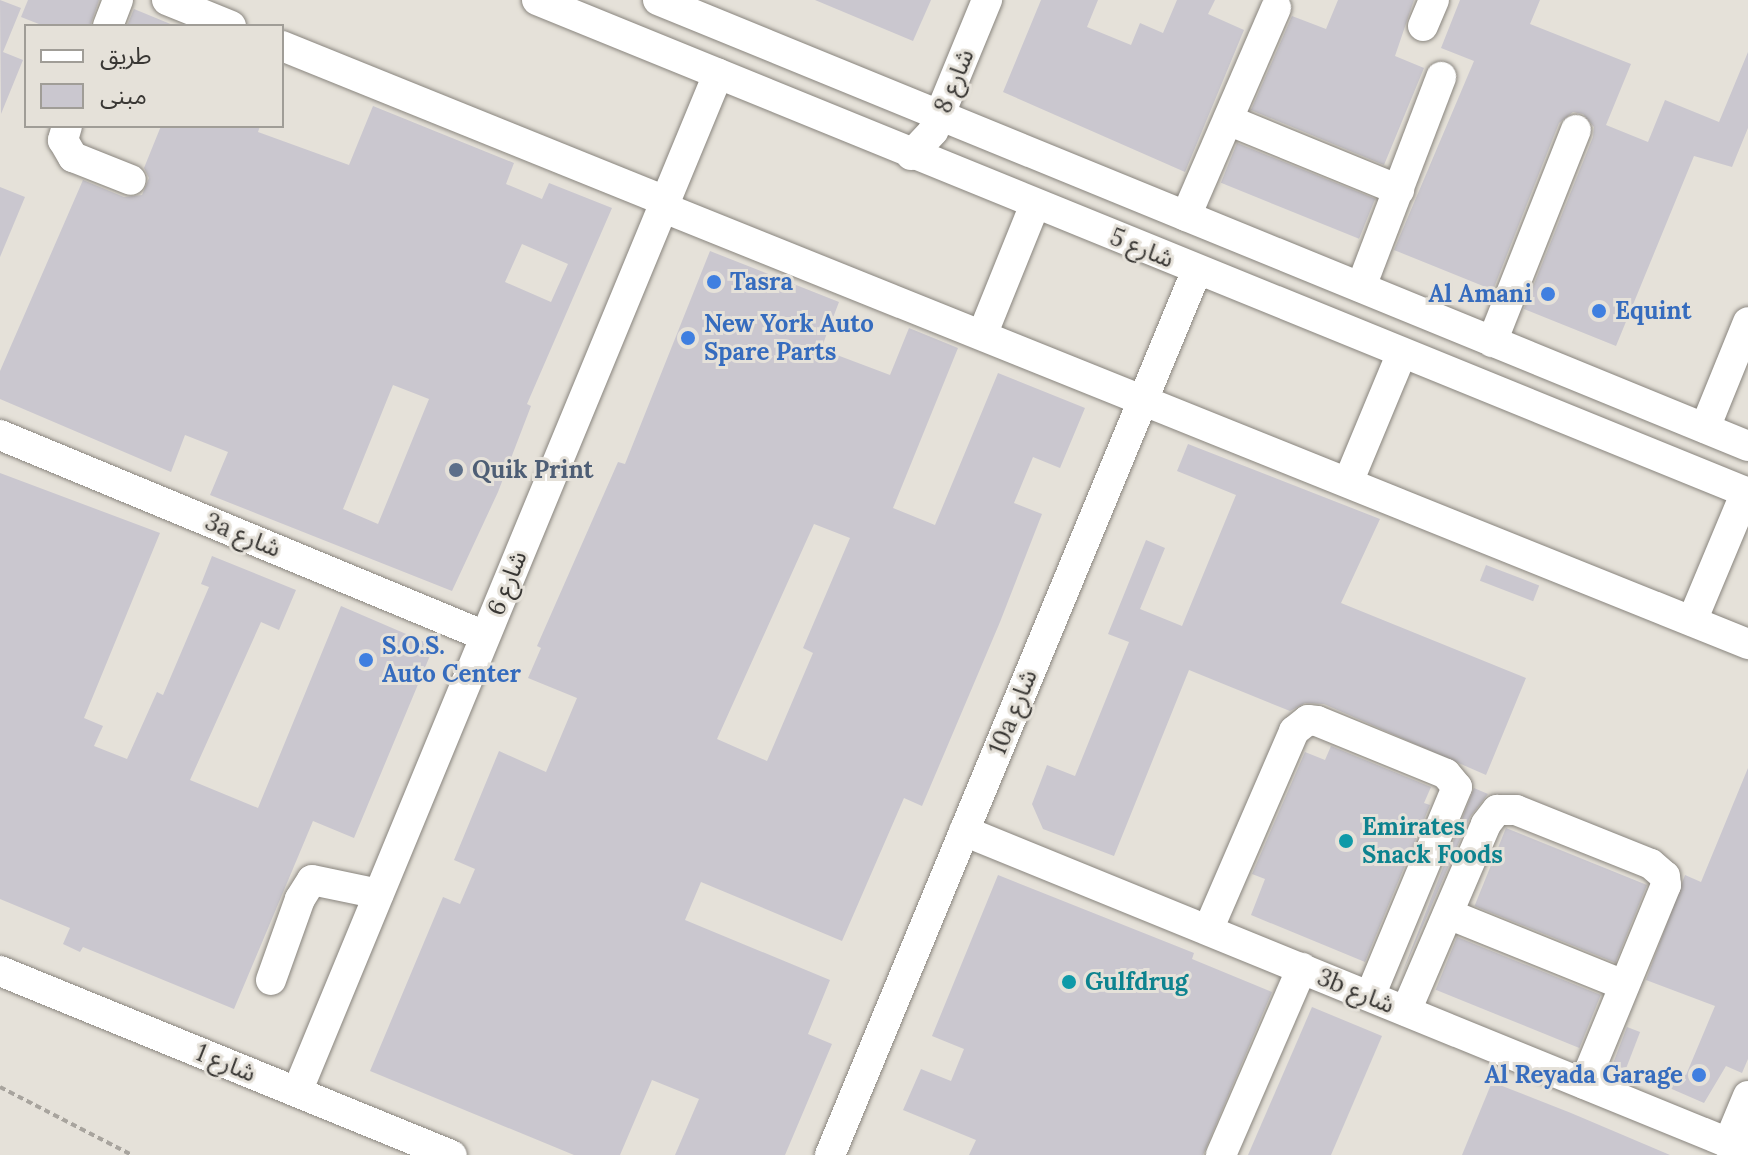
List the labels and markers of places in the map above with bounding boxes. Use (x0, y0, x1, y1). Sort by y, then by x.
place label: Tasra (730, 268, 793, 296)
marker: Tasra (705, 273, 723, 291)
place label: Al Amani (1428, 280, 1532, 308)
marker: Al Amani (1539, 285, 1557, 303)
place label: Equint (1615, 297, 1691, 325)
marker: Equint (1590, 302, 1608, 320)
place label: New York Auto Spare Parts (704, 310, 874, 366)
marker: New York Auto Spare Parts (679, 329, 697, 347)
place label: Quik Print (472, 456, 594, 484)
marker: Quik Print (447, 461, 465, 479)
place label: S.O.S. Auto Center (382, 632, 521, 688)
marker: S.O.S. Auto Center (357, 651, 375, 669)
place label: Emirates Snack Foods (1362, 813, 1503, 869)
marker: Emirates Snack Foods (1337, 832, 1355, 850)
place label: Gulfdrug (1085, 968, 1188, 996)
marker: Gulfdrug (1060, 973, 1078, 991)
place label: Al Reyada Garage (1485, 1061, 1683, 1089)
marker: Al Reyada Garage (1690, 1066, 1708, 1084)

